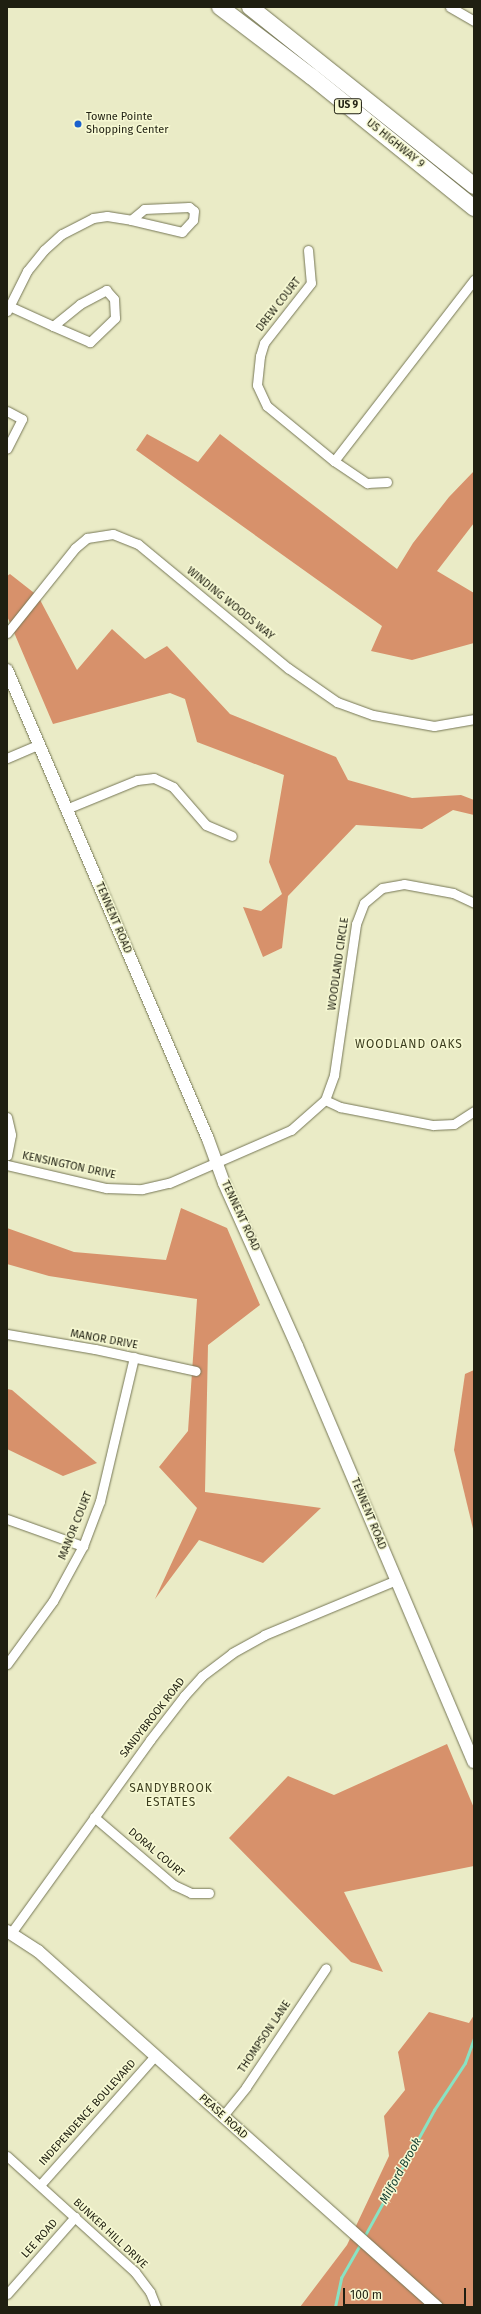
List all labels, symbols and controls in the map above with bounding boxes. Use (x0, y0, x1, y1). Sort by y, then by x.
road number: US 9 (333, 98, 363, 114)
place label: Towne Pointe Shopping Center (86, 111, 169, 137)
street label: US HIGHWAY 9 (363, 117, 427, 171)
marker: Towne Pointe Shopping Center (73, 119, 83, 129)
street label: DREW COURT (254, 275, 304, 335)
street label: WINDING WOODS WAY (184, 565, 276, 643)
street label: TENNENT ROAD (92, 880, 134, 956)
street label: WOODLAND CIRCLE (326, 916, 352, 1012)
district label: WOODLAND OAKS (355, 1038, 463, 1052)
street label: KENSINGTON DRIVE (21, 1150, 117, 1182)
street label: TENNENT ROAD (218, 1179, 262, 1253)
street label: MANOR DRIVE (69, 1328, 139, 1352)
street label: TENNENT ROAD (348, 1476, 388, 1552)
street label: MANOR COURT (56, 1490, 96, 1562)
street label: SANDYBROOK ROAD (118, 1675, 188, 1761)
district label: SANDYBROOK ESTATES (129, 1782, 213, 1810)
street label: DORAL COURT (125, 1826, 187, 1880)
street label: THOMPSON LANE (236, 1998, 294, 2076)
street label: INDEPENDENCE BOULEVARD (37, 2057, 139, 2169)
street label: PEASE ROAD (196, 2092, 250, 2142)
water label: Milford Brook (377, 2136, 425, 2206)
street label: BUNKER HILL DRIVE (70, 2196, 150, 2272)
street label: LEE ROAD (19, 2217, 61, 2261)
scale bar (345, 2280, 468, 2306)
text: 100 m (350, 2288, 382, 2302)

